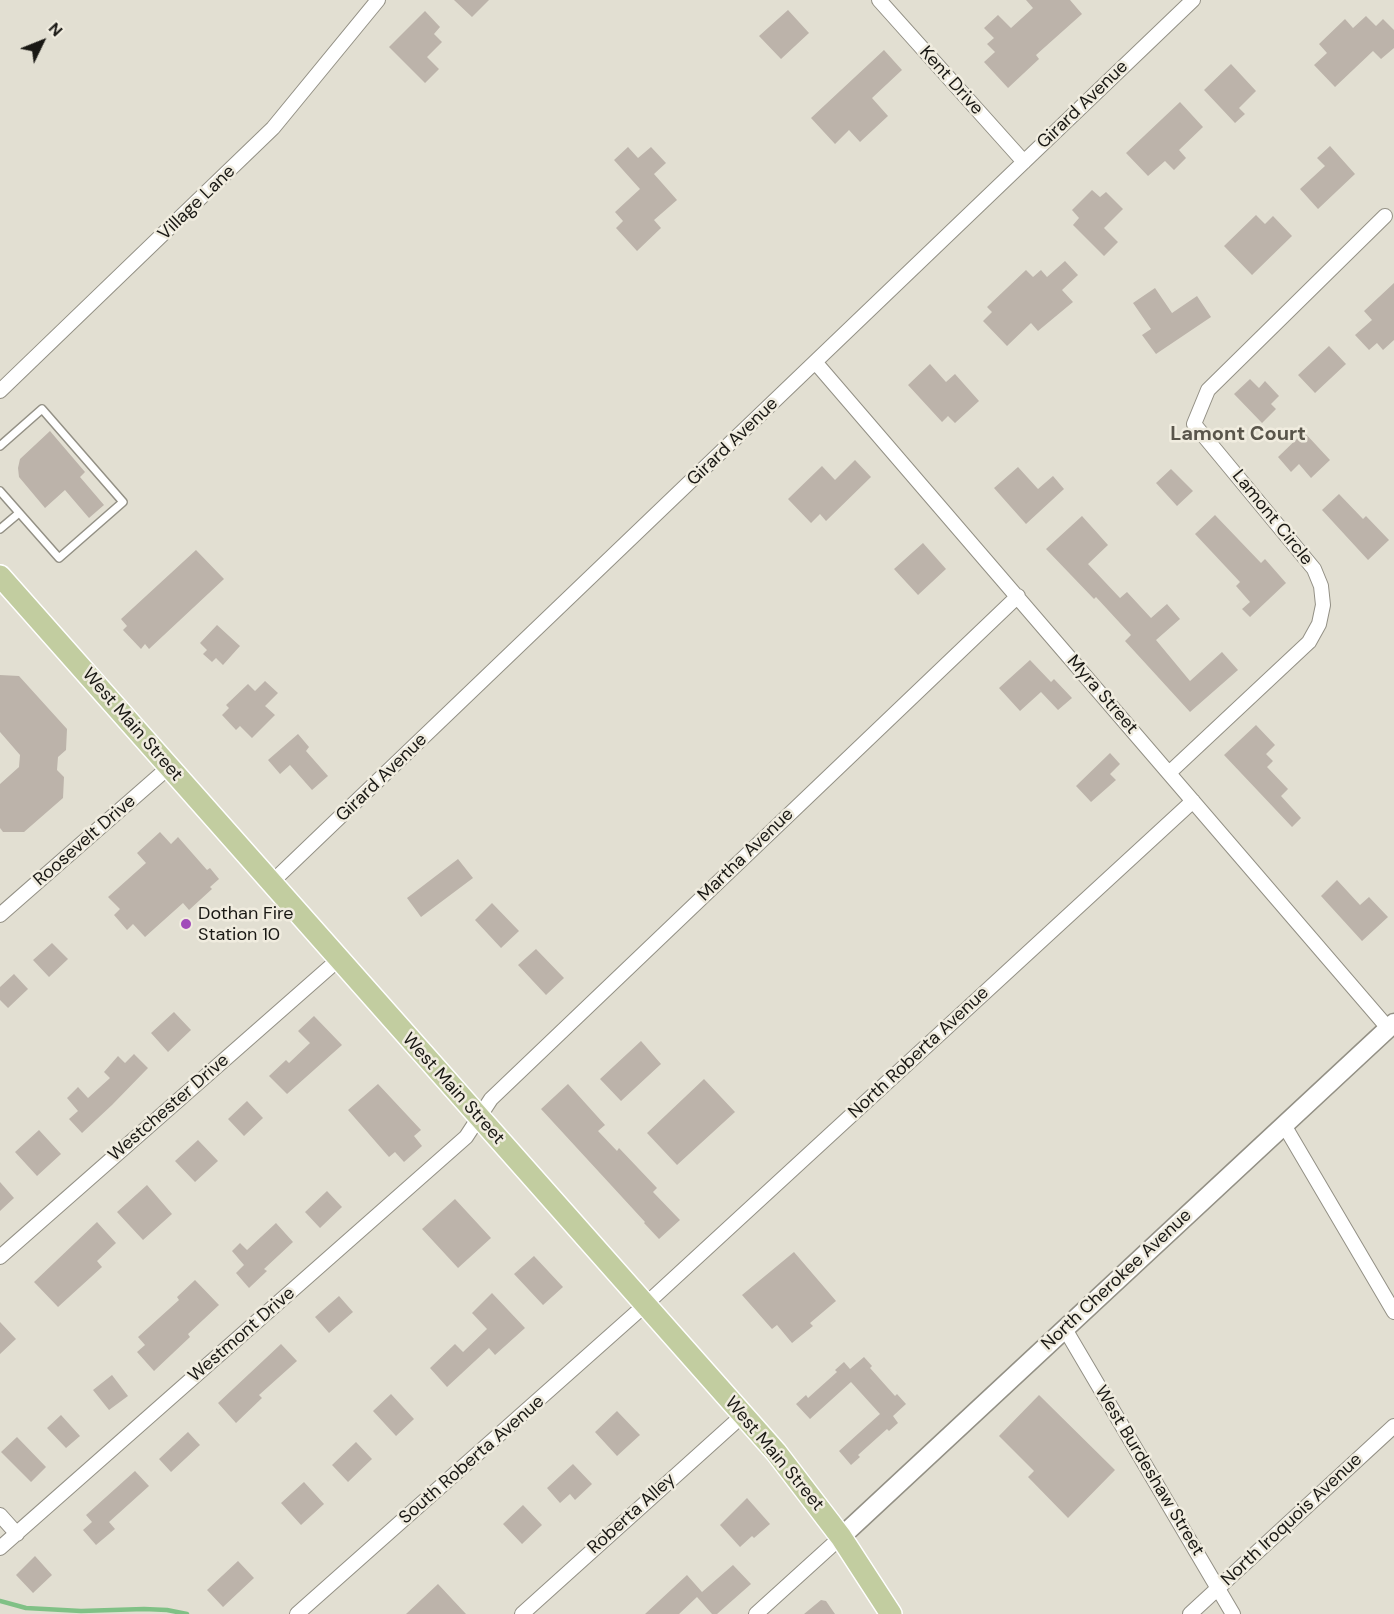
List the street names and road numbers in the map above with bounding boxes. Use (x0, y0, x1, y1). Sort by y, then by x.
street label: Kent Drive (915, 42, 987, 120)
street label: Girard Avenue (1033, 56, 1133, 154)
street label: Village Lane (154, 161, 240, 245)
street label: Girard Avenue (683, 393, 783, 491)
street label: Lamont Circle (1227, 466, 1317, 570)
street label: Myra Street (1062, 651, 1142, 739)
street label: West Main Street (77, 664, 187, 786)
street label: Girard Avenue (332, 729, 432, 827)
street label: Roosevelt Drive (30, 791, 140, 891)
street label: Martha Avenue (694, 804, 798, 906)
street label: North Roberta Avenue (844, 982, 994, 1124)
street label: West Main Street (397, 1029, 509, 1149)
street label: Westchester Drive (104, 1050, 234, 1166)
street label: North Cherokee Avenue (1038, 1205, 1196, 1355)
street label: Westmont Drive (184, 1283, 300, 1387)
street label: West Burdeshaw Street (1090, 1382, 1208, 1560)
street label: South Roberta Avenue (395, 1391, 549, 1529)
street label: West Main Street (720, 1392, 828, 1516)
street label: North Iroquois Avenue (1217, 1449, 1367, 1591)
street label: Roberta Alley (584, 1469, 680, 1559)

